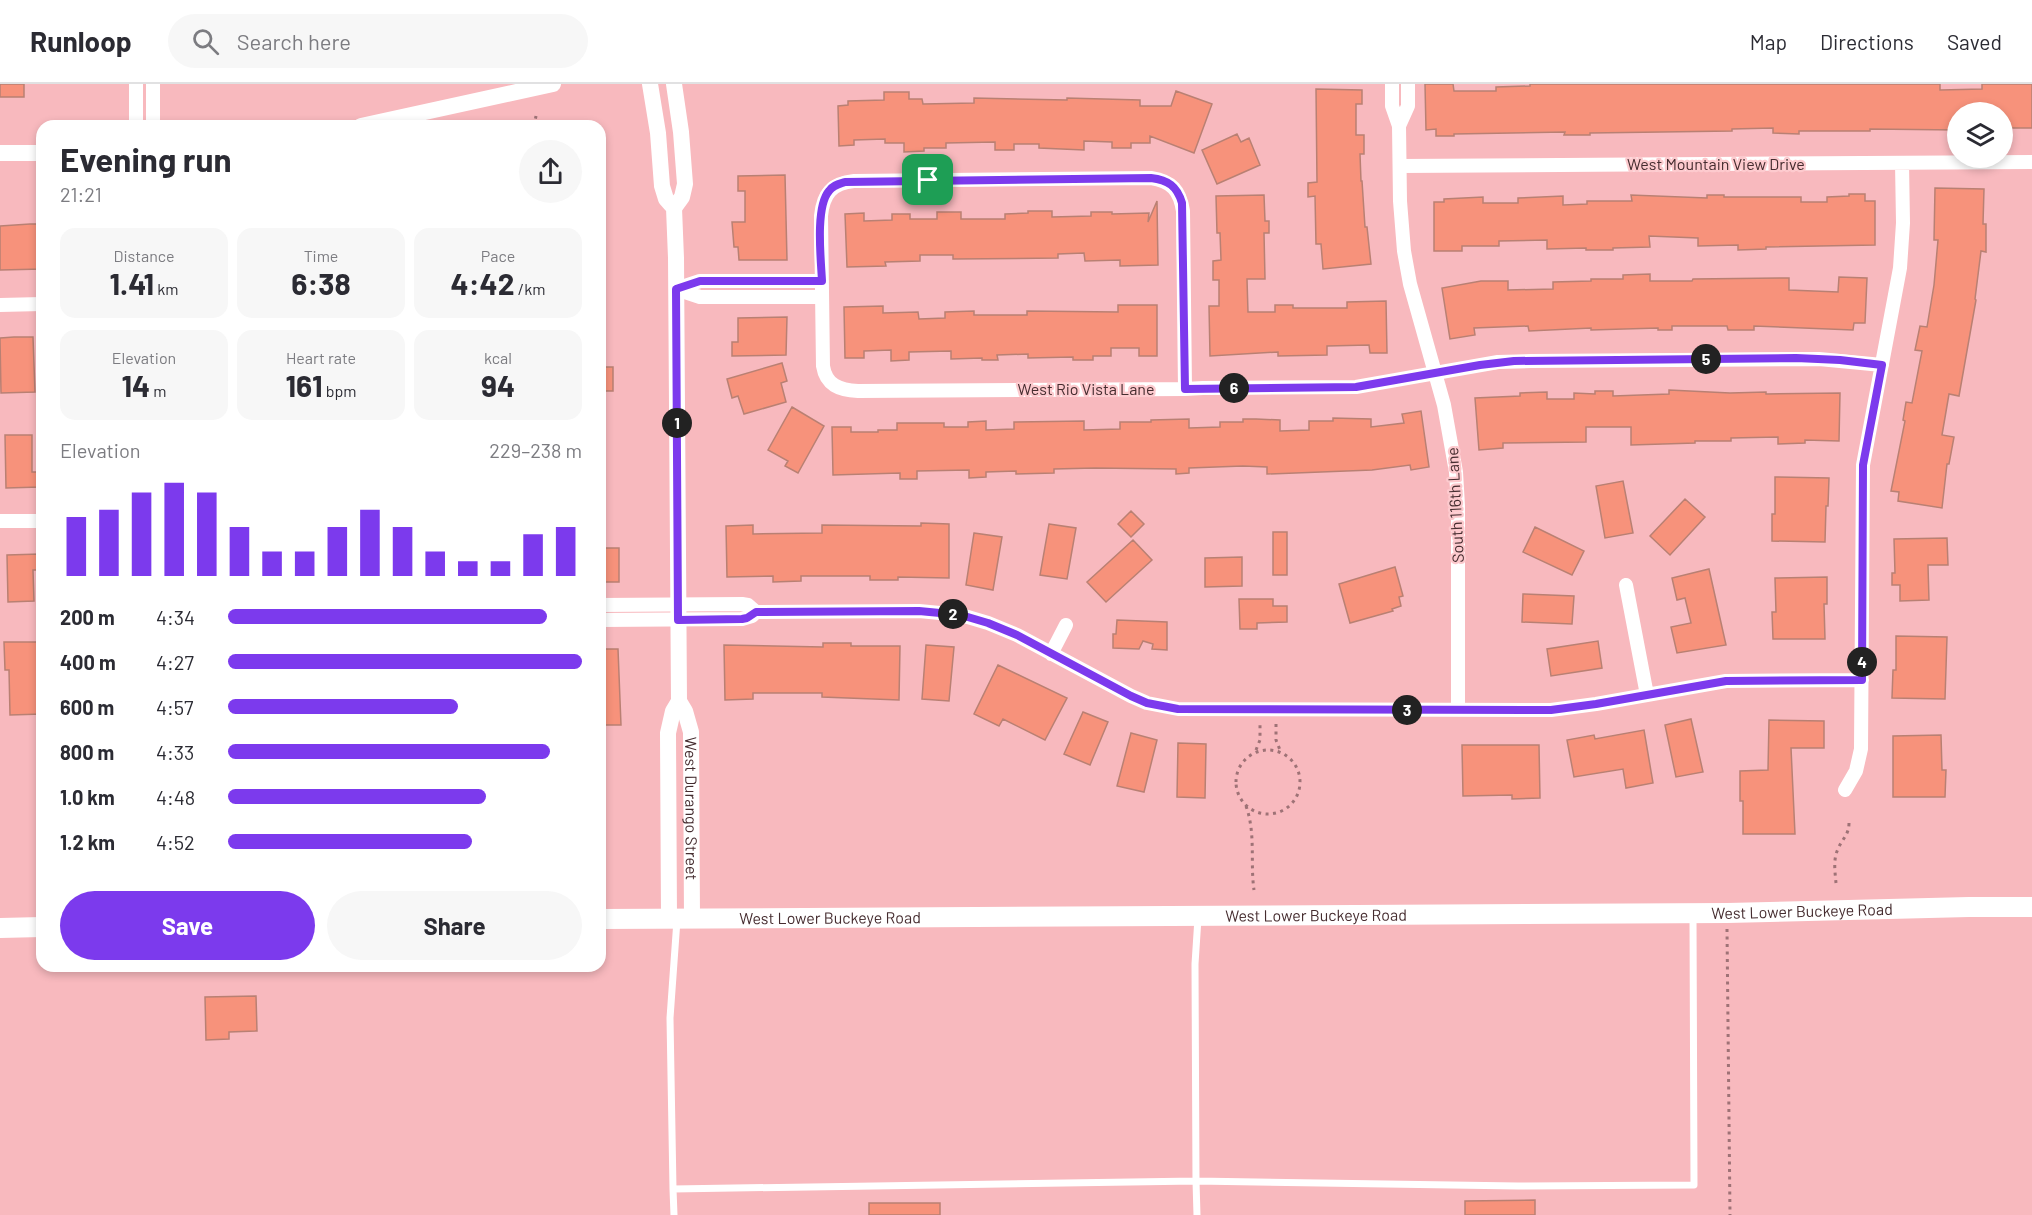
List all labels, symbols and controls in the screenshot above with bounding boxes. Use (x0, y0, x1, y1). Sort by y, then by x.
search box (168, 14, 588, 68)
text: Runloop (30, 24, 132, 58)
icon: search (189, 25, 222, 58)
text: Search here (237, 28, 351, 54)
text: Map (1750, 29, 1787, 54)
text: Directions (1820, 29, 1914, 54)
text: Saved (1947, 29, 2002, 54)
map controls (1947, 102, 2013, 168)
button: layers (1947, 102, 2013, 168)
text: Evening run (60, 139, 232, 179)
button: share (519, 140, 582, 203)
pin (902, 154, 953, 205)
street label: West Mountain View Drive (1627, 154, 1805, 173)
icon: arrive (911, 163, 944, 196)
text: 21:21 (60, 182, 102, 206)
text: Distance (114, 246, 174, 265)
text: Time (304, 246, 338, 265)
text: Pace (481, 246, 515, 265)
text: 1.41 (109, 265, 154, 301)
text: 6:38 (291, 265, 351, 301)
text: 4:42 (451, 265, 515, 301)
text: km (154, 279, 179, 298)
text: /km (515, 279, 545, 298)
pin: 5 (1691, 344, 1721, 374)
text: Elevation (112, 348, 176, 367)
text: Heart rate (286, 348, 356, 367)
text: kcal (484, 348, 512, 367)
text: 5 (1702, 349, 1710, 368)
text: 14 (121, 367, 150, 403)
text: 161 (285, 367, 323, 403)
text: 94 (481, 367, 515, 403)
pin: 6 (1219, 373, 1249, 403)
text: 6 (1230, 378, 1238, 397)
street label: West Rio Vista Lane (1018, 379, 1154, 398)
text: m (150, 381, 167, 400)
text: bpm (323, 381, 357, 400)
pin: 1 (662, 408, 692, 438)
text: 1 (674, 413, 680, 432)
text: Elevation (60, 438, 141, 462)
text: 229–238 m (489, 438, 582, 462)
street label: South 116th Lane (1442, 447, 1467, 563)
pin: 2 (938, 599, 968, 629)
text: 2 (949, 604, 957, 623)
text: 200 m (60, 605, 115, 629)
text: 4:34 (156, 605, 195, 629)
pin: 4 (1847, 647, 1877, 677)
text: 400 m (60, 650, 116, 674)
text: 4:27 (156, 650, 194, 674)
text: 4 (1857, 652, 1867, 671)
text: 600 m (60, 695, 114, 719)
text: 4:57 (156, 695, 194, 719)
pin: 3 (1392, 695, 1422, 725)
text: 3 (1403, 700, 1411, 719)
street label: West Durango Street (682, 737, 702, 880)
text: 800 m (60, 740, 114, 764)
text: 4:33 (156, 740, 194, 764)
text: 1.0 km (60, 785, 115, 809)
text: 4:48 (156, 785, 195, 809)
text: 1.2 km (60, 830, 115, 854)
text: 4:52 (156, 830, 195, 854)
button: Save (60, 891, 315, 960)
button: Share (327, 891, 582, 960)
street label: West Lower Buckeye Road (1711, 899, 1893, 922)
street label: West Lower Buckeye Road (1225, 905, 1407, 925)
street label: West Lower Buckeye Road (739, 907, 921, 927)

